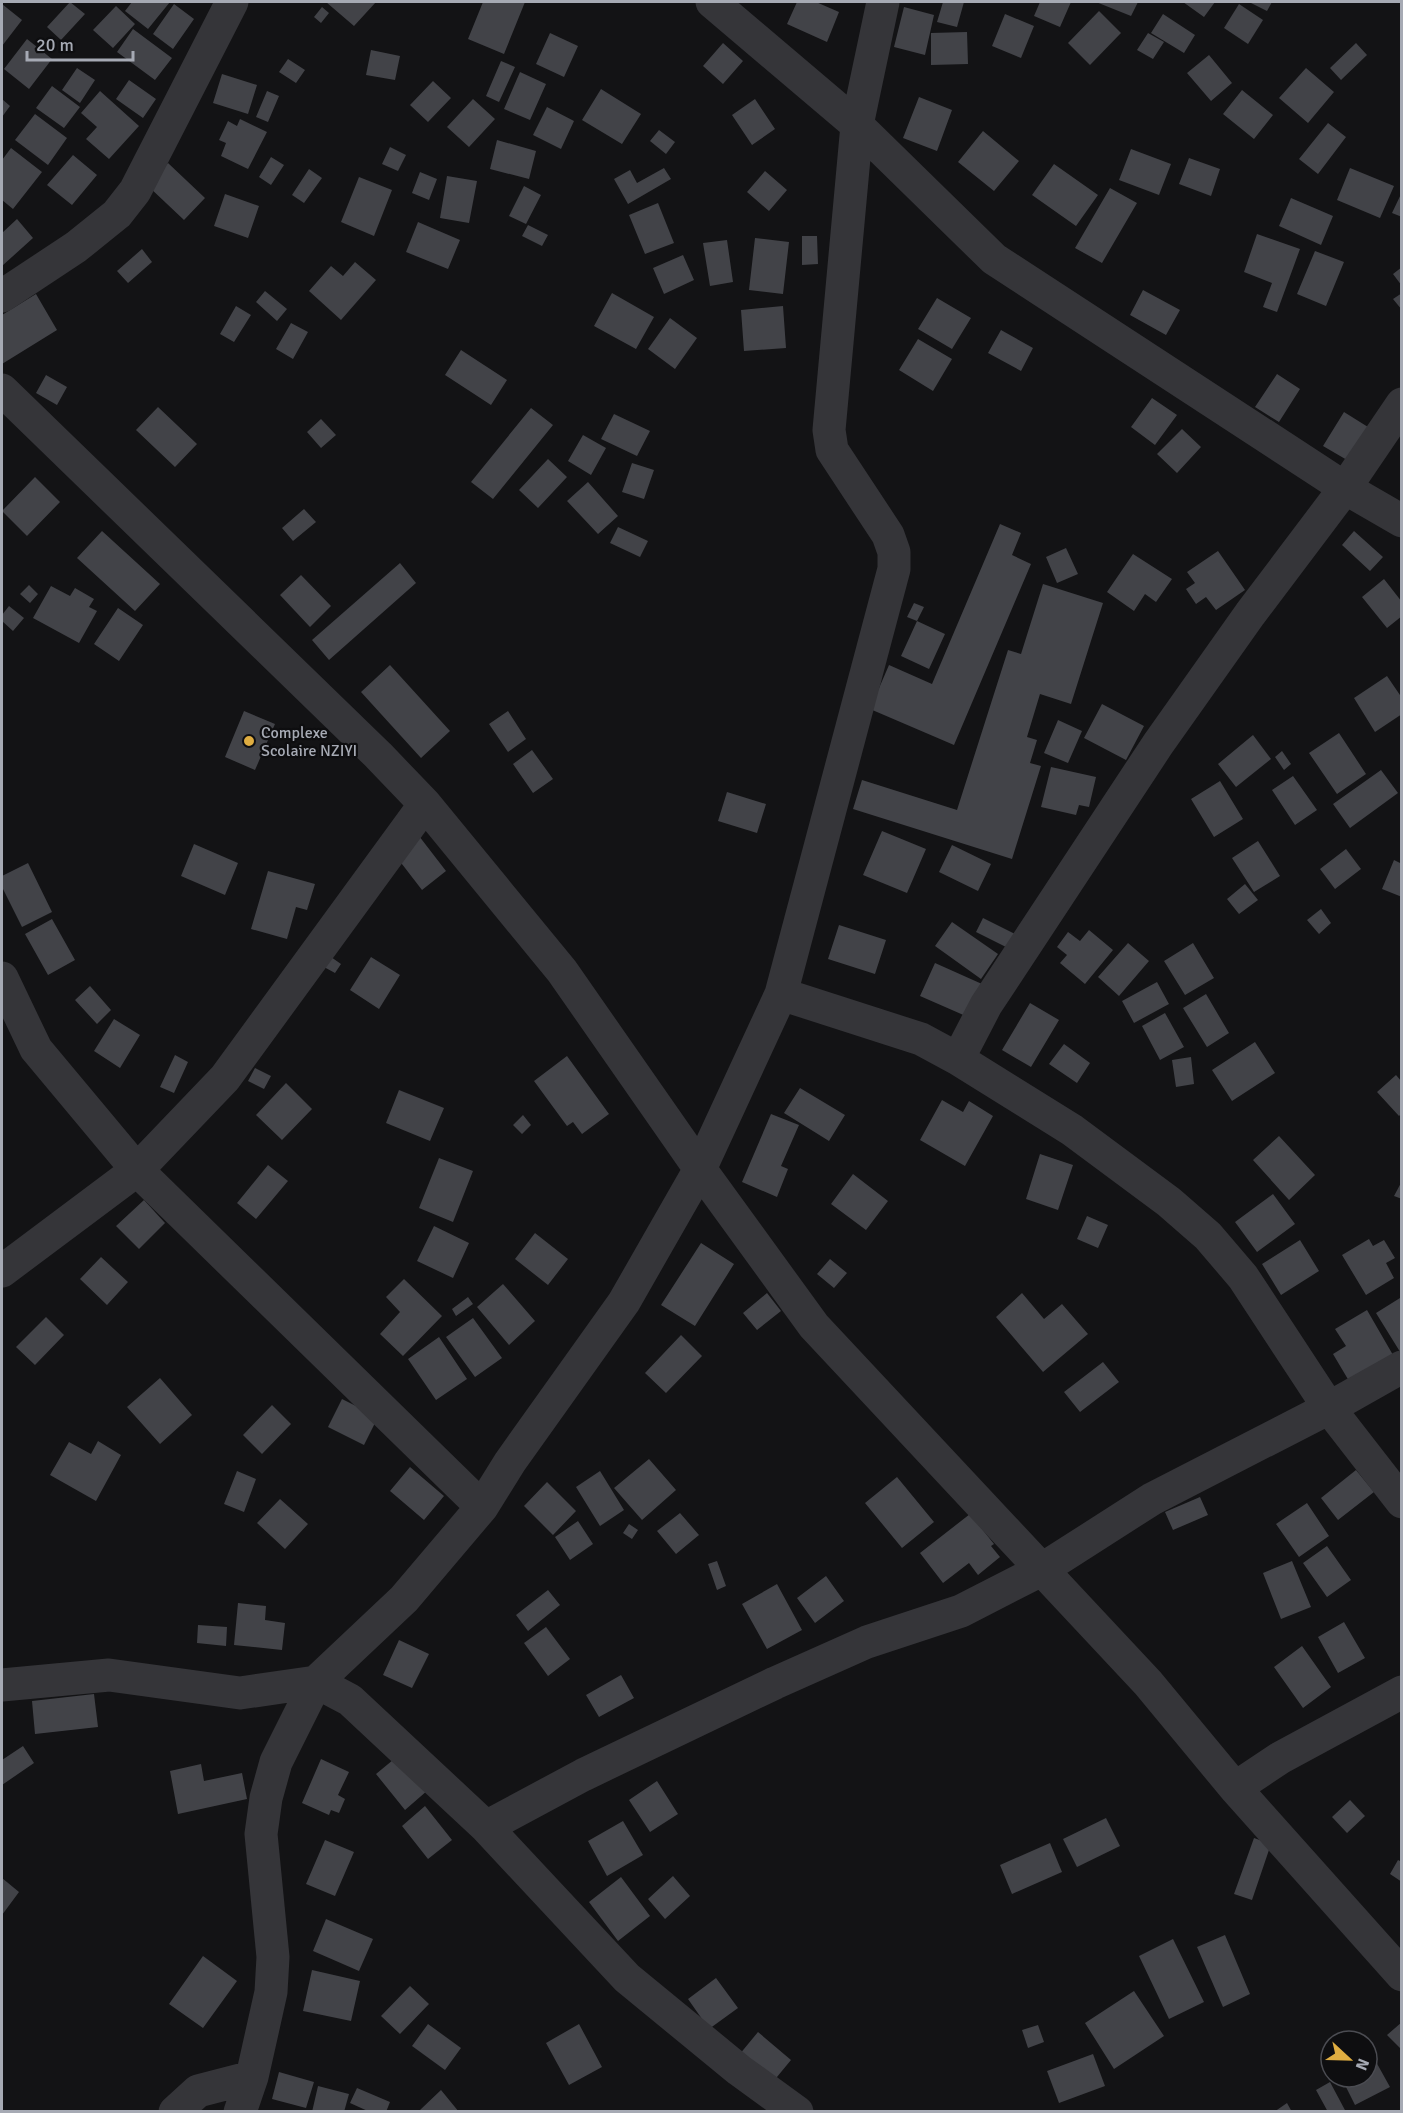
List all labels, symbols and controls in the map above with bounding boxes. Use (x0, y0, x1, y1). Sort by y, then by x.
scale bar (27, 24, 134, 62)
text: 20 m (36, 34, 74, 56)
place label: Complexe Scolaire NZIYI (261, 723, 357, 761)
marker: Complexe Scolaire NZIYI (242, 734, 256, 748)
north arrow (1319, 2029, 1379, 2089)
text: N (1351, 2055, 1373, 2073)

